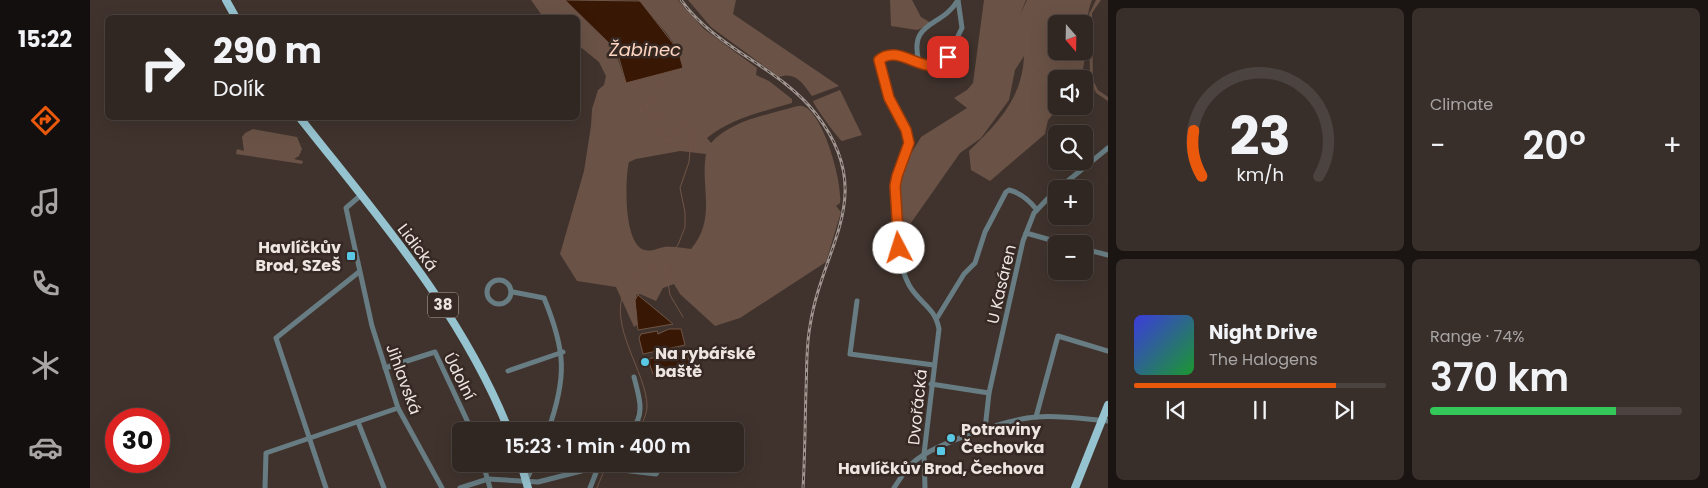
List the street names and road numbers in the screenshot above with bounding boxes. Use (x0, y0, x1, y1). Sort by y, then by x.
street label: Lidická (392, 219, 443, 276)
street label: U Kasáren (981, 242, 1022, 326)
road number: 38 (428, 292, 458, 318)
street label: Jihlavská (380, 341, 427, 418)
street label: Údolní (438, 349, 481, 404)
street label: Dvořácká (902, 368, 933, 446)

